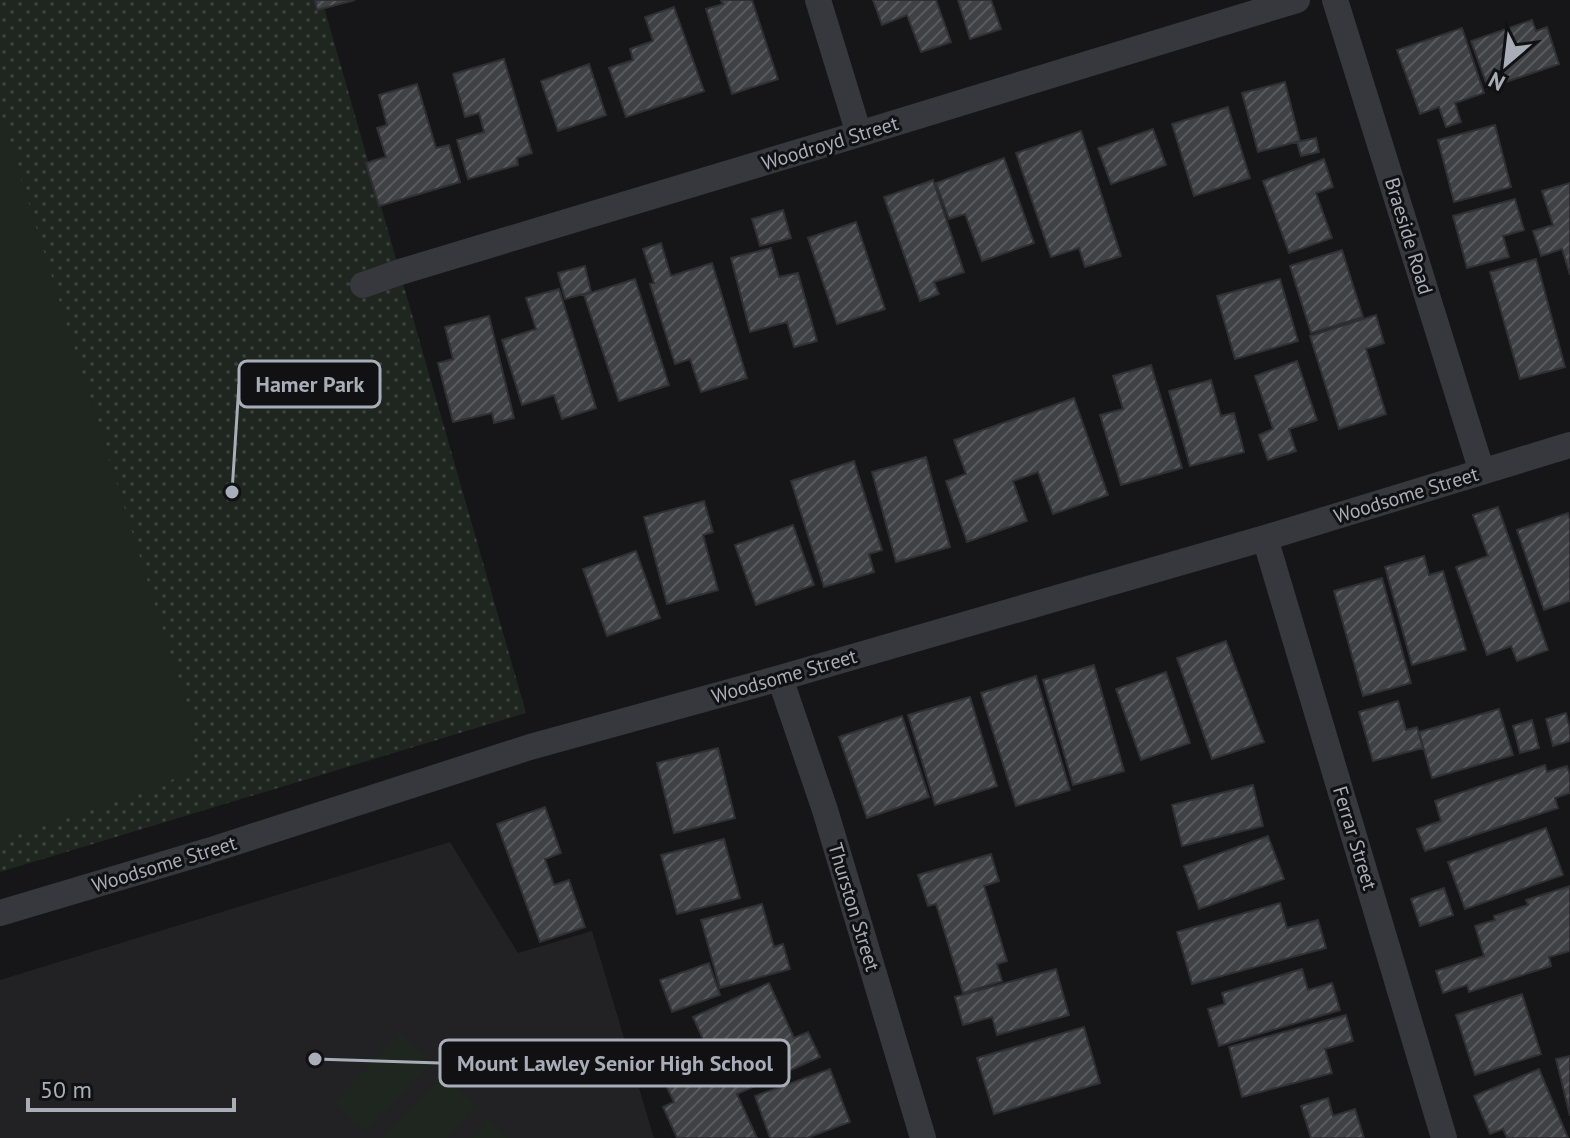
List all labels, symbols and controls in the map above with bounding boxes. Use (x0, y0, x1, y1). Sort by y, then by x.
north arrow (1466, 24, 1546, 104)
text: N (1484, 66, 1510, 97)
street label: Woodroyd Street (758, 110, 902, 176)
street label: Braeside Road (1379, 174, 1439, 298)
callout: Hamer Park (239, 361, 380, 407)
text: Hamer Park (256, 370, 365, 398)
street label: Woodsome Street (1331, 461, 1482, 529)
street label: Woodsome Street (708, 643, 860, 709)
street label: Ferrar Street (1327, 783, 1383, 893)
street label: Woodsome Street (89, 830, 240, 898)
street label: Thurston Street (822, 840, 886, 974)
callout: Mount Lawley Senior High School (440, 1040, 789, 1086)
text: Mount Lawley Senior High School (457, 1049, 773, 1077)
scale bar (28, 1062, 234, 1112)
text: 50 m (40, 1074, 92, 1105)

